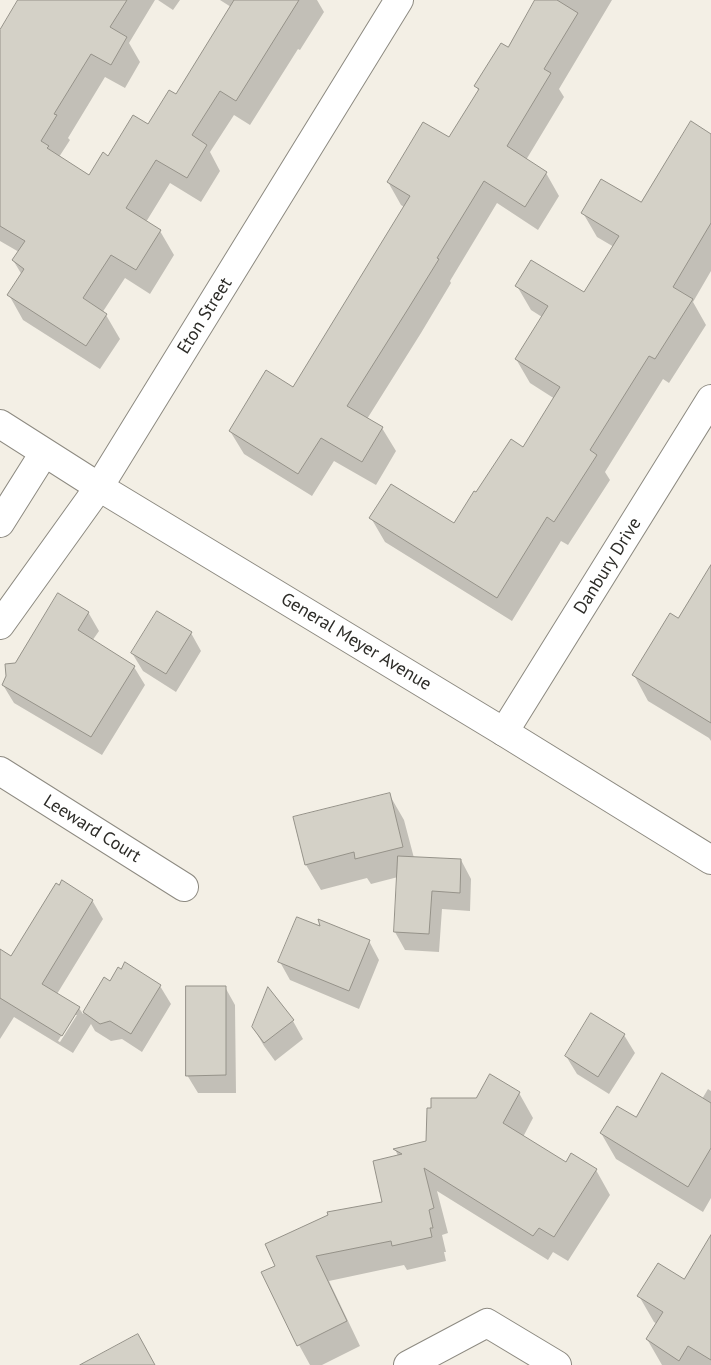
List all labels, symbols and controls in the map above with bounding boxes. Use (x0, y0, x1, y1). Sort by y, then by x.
street label: Eton Street (173, 274, 237, 358)
street label: Danbury Drive (570, 514, 646, 618)
street label: General Meyer Avenue (277, 589, 435, 695)
street label: Leeward Court (39, 791, 145, 867)

